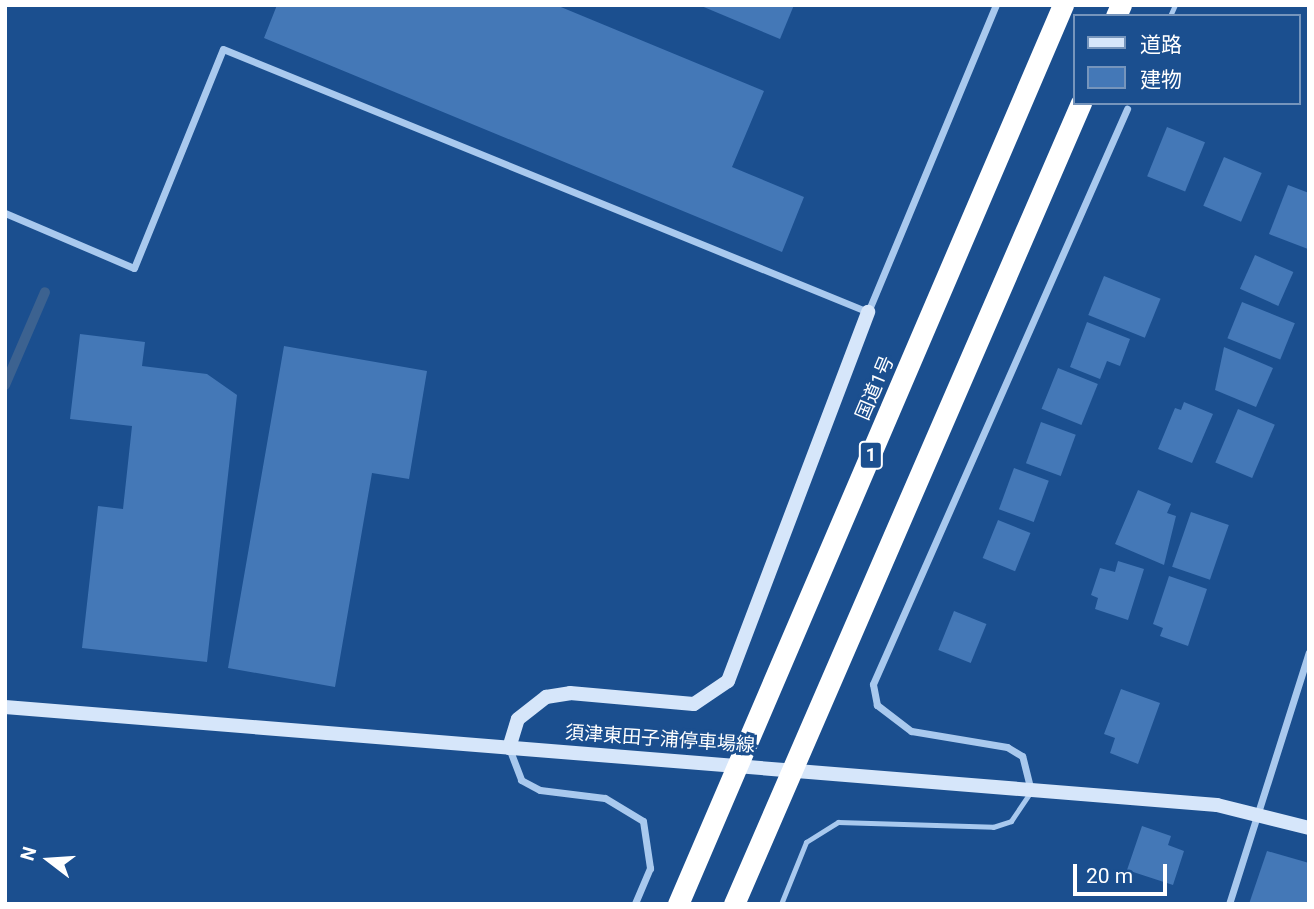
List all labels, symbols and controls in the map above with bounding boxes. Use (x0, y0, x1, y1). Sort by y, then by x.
legend (1072, 14, 1300, 105)
text: 道路 (1140, 33, 1182, 57)
text: 建物 (1140, 68, 1182, 92)
street label: 国道1号 (851, 352, 899, 424)
road number: 1 (859, 440, 883, 470)
street label: 須津東田子浦停車場線 (564, 721, 756, 757)
north arrow (14, 825, 84, 895)
text: N (15, 844, 41, 863)
scale bar (1076, 850, 1170, 894)
text: 20 m (1086, 864, 1133, 888)

